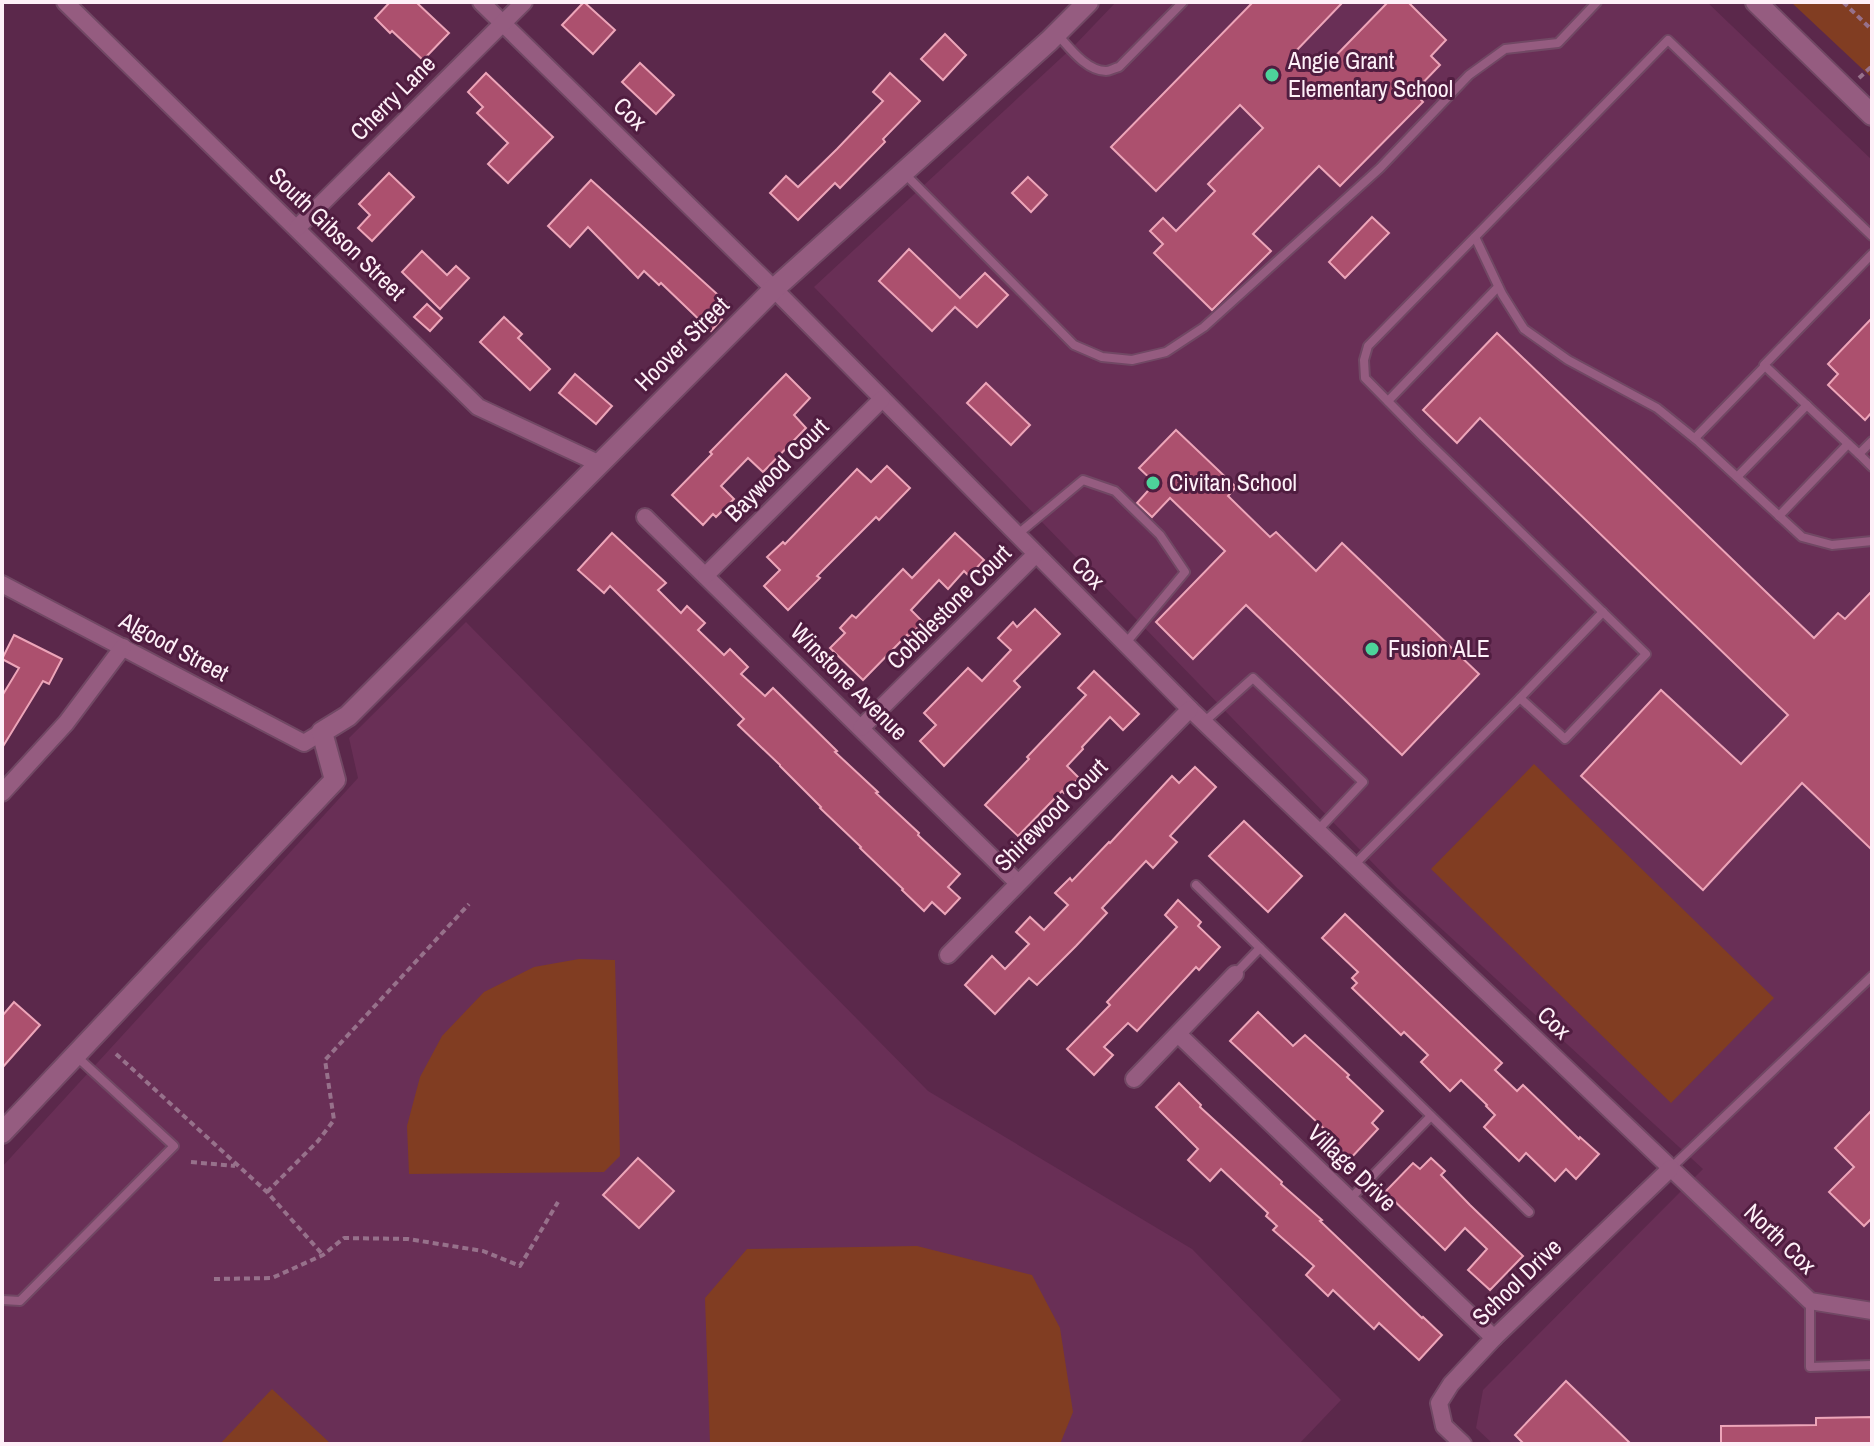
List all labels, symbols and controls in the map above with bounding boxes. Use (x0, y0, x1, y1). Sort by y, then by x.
place label: Angie Grant Elementary School (1287, 44, 1453, 104)
street label: Cherry Lane (343, 48, 442, 147)
marker: Angie Grant Elementary School (1263, 66, 1281, 84)
street label: Cox (607, 90, 655, 137)
street label: South Gibson Street (262, 160, 413, 307)
street label: Hoover Street (627, 289, 736, 398)
street label: Baywood Court (717, 410, 836, 528)
place label: Civitan School (1169, 466, 1297, 498)
marker: Civitan School (1144, 474, 1162, 492)
street label: Cobblestone Court (879, 537, 1018, 676)
street label: Cox (1065, 549, 1113, 596)
street label: Algood Street (113, 604, 235, 688)
street label: Winstone Avenue (784, 616, 915, 747)
place label: Fusion ALE (1388, 632, 1490, 664)
marker: Fusion ALE (1363, 640, 1381, 658)
street label: Shirewood Court (987, 750, 1114, 878)
street label: Cox (1531, 999, 1579, 1046)
street label: Village Drive (1301, 1117, 1404, 1218)
street label: North Cox (1738, 1196, 1824, 1281)
street label: School Drive (1465, 1231, 1568, 1332)

